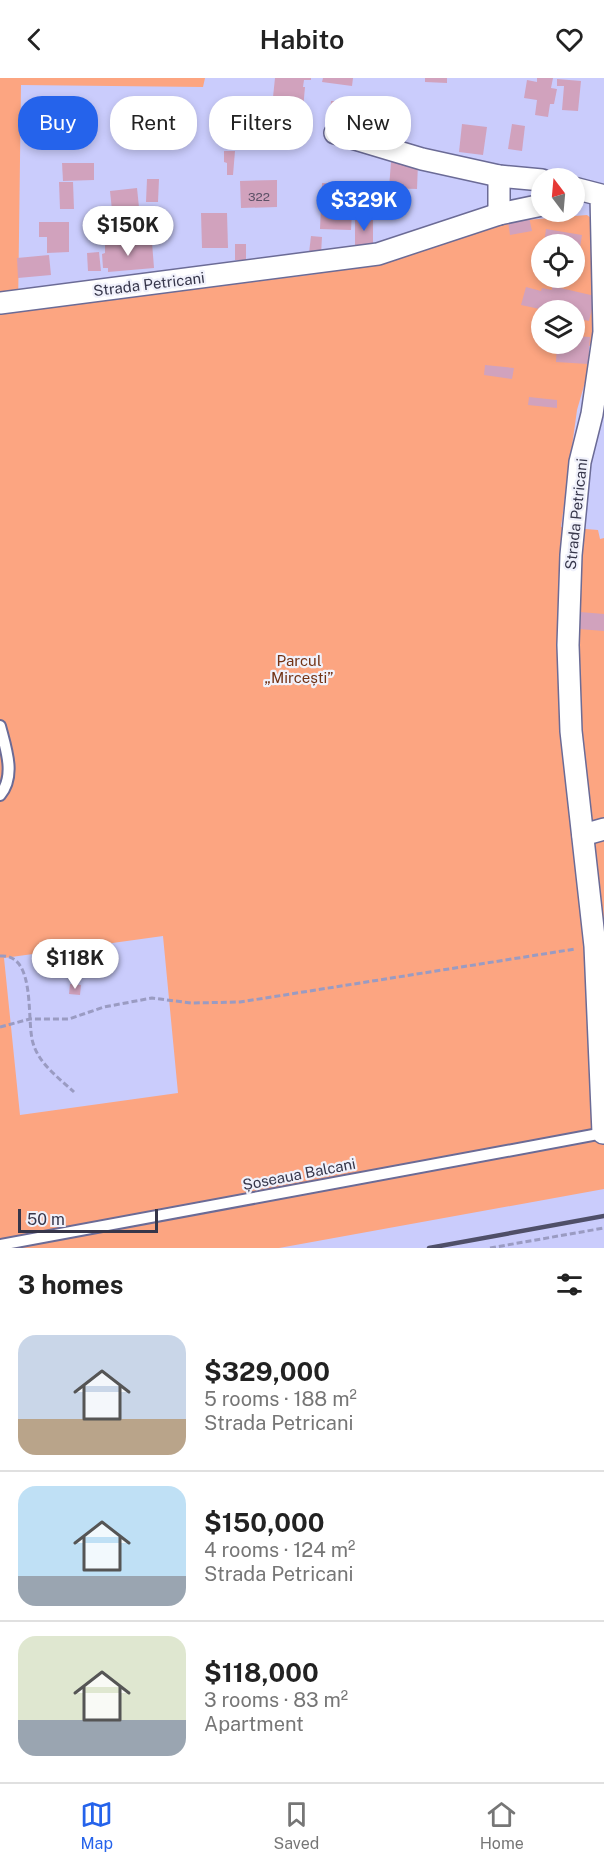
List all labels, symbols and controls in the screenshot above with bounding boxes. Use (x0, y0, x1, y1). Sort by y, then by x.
icon: back (18, 23, 51, 56)
text: Habito (260, 23, 344, 55)
icon: heart (553, 23, 586, 56)
chip: Buy (18, 96, 98, 150)
chip: Rent (110, 96, 197, 150)
chip: Filters (209, 96, 313, 150)
chip: New (325, 96, 411, 150)
north arrow (531, 168, 585, 222)
map controls (531, 168, 585, 354)
pin: $329K (322, 181, 406, 232)
text: $329K (330, 188, 398, 212)
house number: 322 (248, 190, 270, 204)
pin: $150K (86, 206, 170, 257)
text: $150K (97, 213, 159, 237)
button: locate (531, 234, 585, 288)
street label: Strada Petricani (92, 269, 206, 299)
button: layers (531, 300, 585, 354)
street label: Strada Petricani (562, 457, 590, 571)
park label: Parcul „Mircești” (265, 652, 333, 686)
pin: $118K (33, 939, 117, 990)
text: $118K (46, 946, 104, 970)
street label: Șoseaua Balcani (241, 1155, 357, 1193)
scale bar (18, 1206, 158, 1234)
text: 50 m (27, 1210, 65, 1229)
icon: filters (553, 1268, 586, 1301)
text: 3 homes (18, 1269, 123, 1300)
text: $329,000 (204, 1356, 330, 1387)
icon: home (66, 1359, 138, 1431)
text: 5 rooms · 188 m² (204, 1387, 357, 1411)
text: Strada Petricani (204, 1411, 353, 1435)
text: $150,000 (204, 1507, 324, 1538)
icon: home (66, 1510, 138, 1582)
text: 4 rooms · 124 m² (204, 1538, 355, 1562)
text: Strada Petricani (204, 1562, 353, 1586)
text: $118,000 (204, 1657, 319, 1688)
icon: home (66, 1660, 138, 1732)
text: 3 rooms · 83 m² (204, 1688, 348, 1712)
text: Apartment (204, 1712, 304, 1736)
tab: Map (80, 1798, 113, 1853)
tab: Saved (274, 1798, 319, 1853)
tab: Home (480, 1798, 524, 1853)

